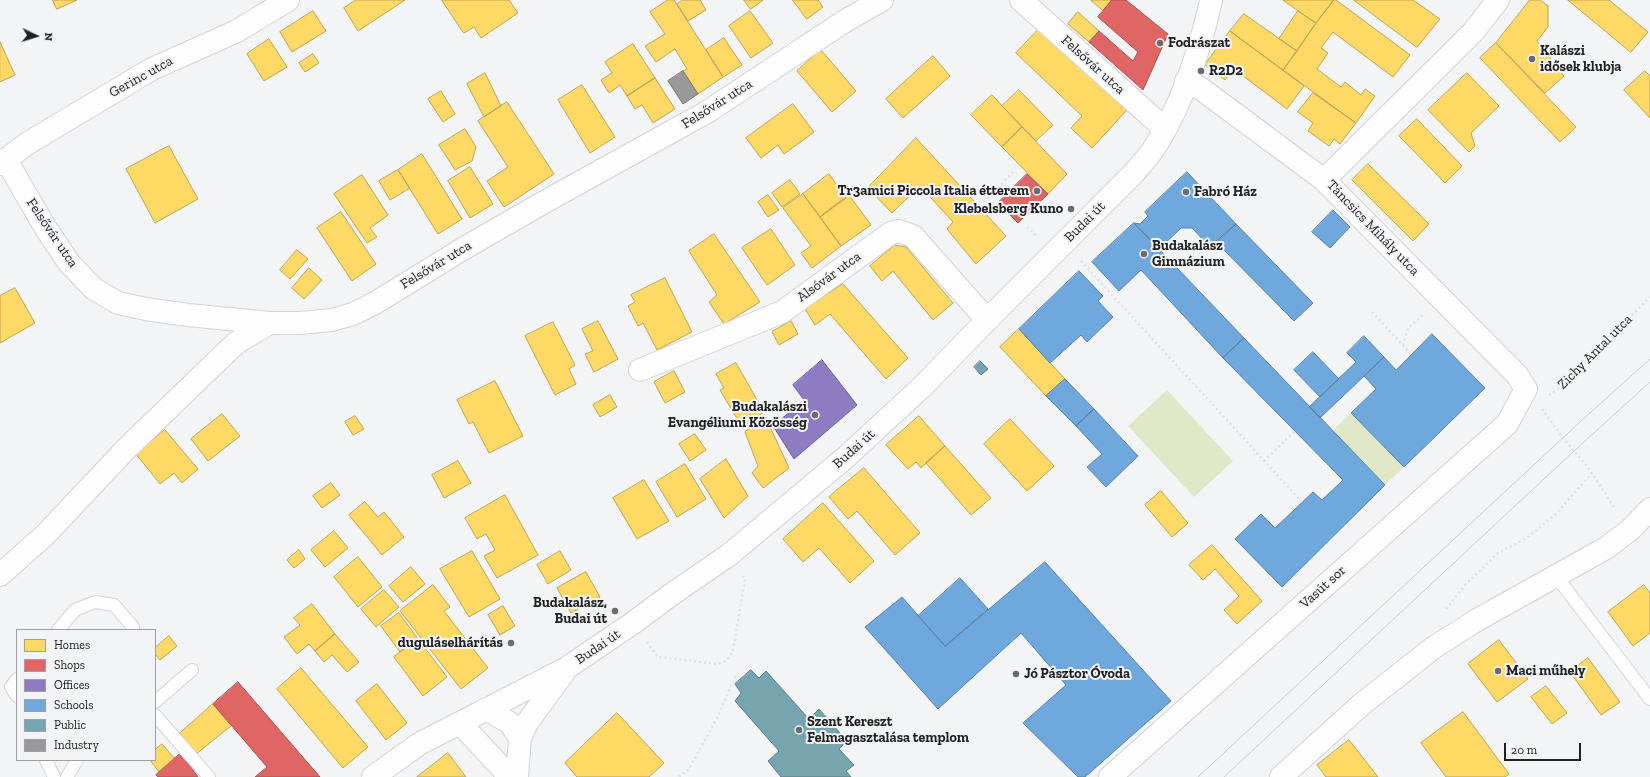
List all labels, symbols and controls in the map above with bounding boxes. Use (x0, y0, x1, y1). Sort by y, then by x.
north arrow (16, 16, 56, 56)
text: N (42, 32, 55, 42)
street label: Felsővár utca (1058, 32, 1128, 98)
place label: Fodrászat (1168, 35, 1230, 51)
marker: Fodrászat (1155, 38, 1165, 48)
place label: Kalászi idősek klubja (1540, 43, 1621, 76)
street label: Gerinc utca (106, 53, 176, 101)
marker: Kalászi idősek klubja (1527, 54, 1537, 64)
place label: R2D2 (1209, 63, 1243, 79)
marker: R2D2 (1196, 66, 1206, 76)
street label: Felsővár utca (679, 76, 755, 132)
street label: Táncsics Mihály utca (1323, 177, 1423, 279)
place label: Tr3amici Piccola Italia étterem (837, 183, 1029, 199)
place label: Fabró Ház (1194, 184, 1257, 200)
marker: Tr3amici Piccola Italia étterem (1032, 186, 1042, 196)
marker: Fabró Ház (1181, 187, 1191, 197)
street label: Felsővár utca (23, 195, 81, 271)
street label: Budai út (1061, 198, 1109, 246)
place label: Klebelsberg Kuno (954, 201, 1063, 217)
marker: Klebelsberg Kuno (1066, 204, 1076, 214)
street label: Felsővár utca (397, 237, 475, 293)
place label: Budakalász Gimnázium (1152, 238, 1225, 270)
street label: Alsóvár utca (794, 248, 864, 306)
marker: Budakalász Gimnázium (1139, 249, 1149, 259)
street label: Zichy Antal utca (1554, 311, 1636, 393)
place label: Budakalászi Evangéliumi Közösség (668, 399, 807, 432)
marker: Budakalászi Evangéliumi Közösség (810, 410, 820, 420)
street label: Budai út (829, 426, 879, 472)
street label: Vasút sor (1296, 562, 1350, 612)
place label: Budakalász, Budai út (533, 595, 607, 628)
marker: Budakalász, Budai út (610, 606, 620, 616)
street label: Budai út (572, 626, 624, 668)
legend (16, 629, 156, 761)
place label: duguláselhárítás (398, 635, 503, 651)
text: Homes (54, 638, 90, 652)
marker: duguláselhárítás (506, 638, 516, 648)
text: Shops (54, 658, 85, 672)
place label: Maci műhely (1506, 663, 1586, 679)
place label: Jó Pásztor Óvoda (1024, 666, 1130, 682)
marker: Maci műhely (1493, 666, 1503, 676)
marker: Jó Pásztor Óvoda (1011, 669, 1021, 679)
text: Offices (54, 678, 90, 692)
text: Schools (54, 698, 93, 712)
place label: Szent Kereszt Felmagasztalása templom (807, 714, 969, 746)
text: Public (54, 718, 86, 732)
marker: Szent Kereszt Felmagasztalása templom (794, 725, 804, 735)
scale bar (1506, 735, 1583, 761)
text: Industry (54, 738, 99, 752)
text: 20 m (1511, 743, 1537, 757)

